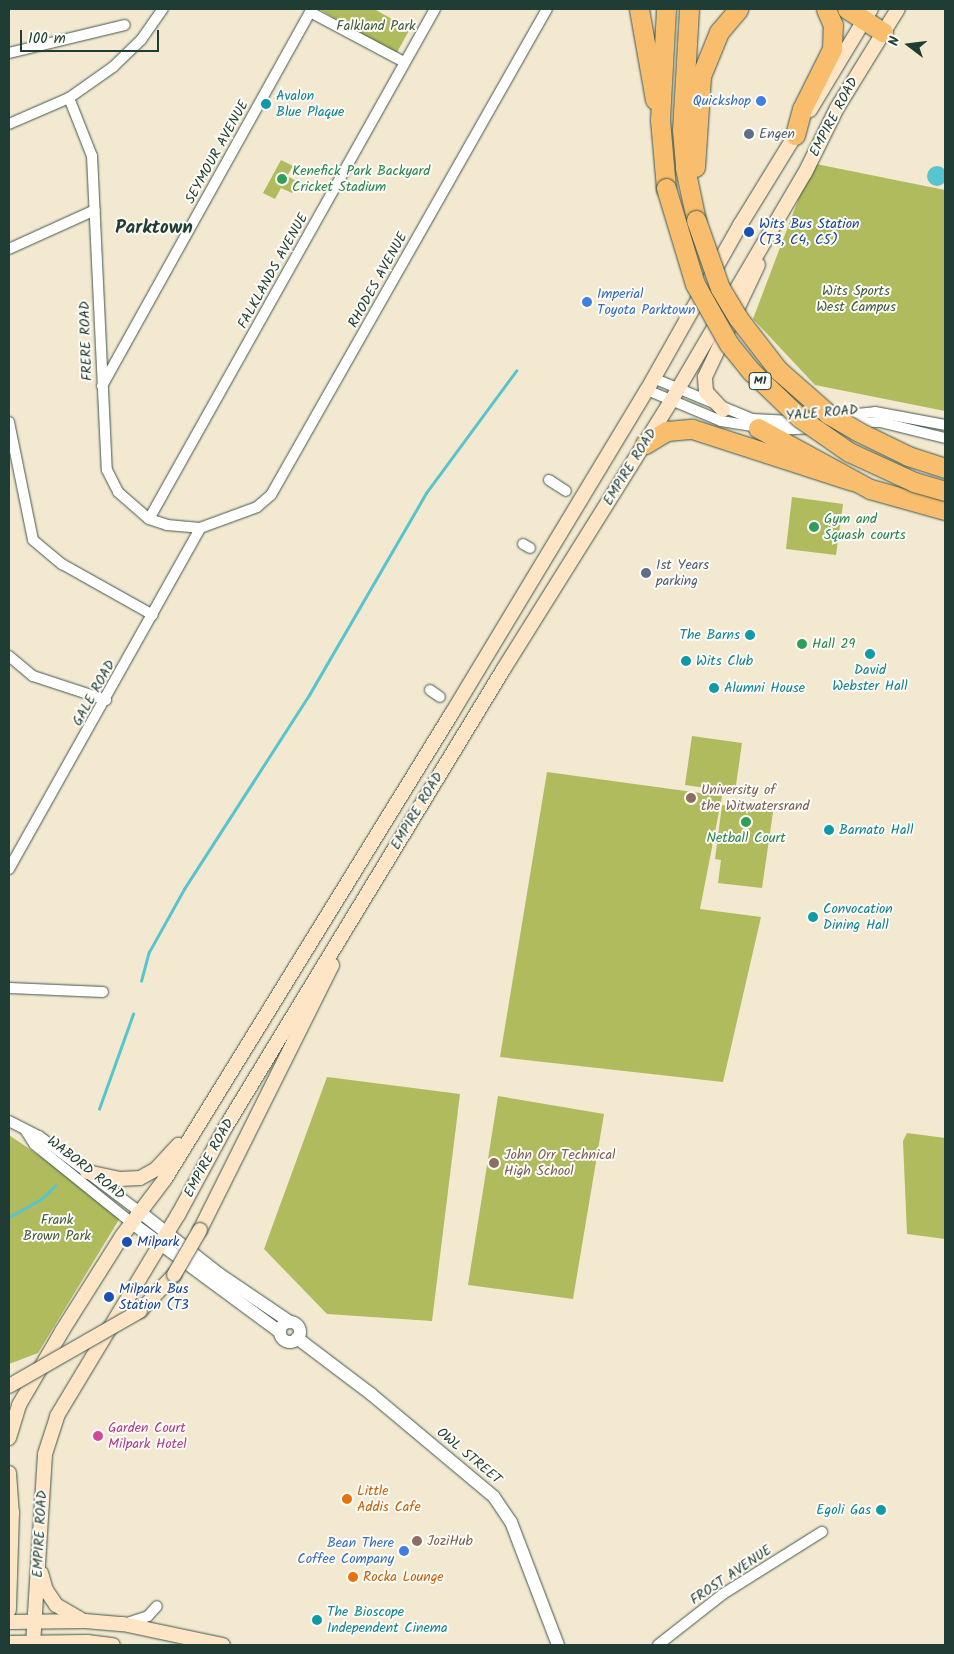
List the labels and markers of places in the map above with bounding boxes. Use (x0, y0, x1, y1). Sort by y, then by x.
place label: Avalon Blue Plaque (276, 88, 344, 120)
place label: Quickshop (693, 93, 751, 109)
marker: Quickshop (755, 95, 767, 107)
marker: Avalon Blue Plaque (260, 98, 272, 110)
place label: Engen (759, 126, 795, 142)
marker: Engen (743, 128, 755, 140)
place label: Kenefick Park Backyard Cricket Stadium (292, 163, 430, 196)
marker: Kenefick Park Backyard Cricket Stadium (276, 173, 288, 185)
place label: Wits Bus Station (T3, C4, C5) (759, 216, 859, 248)
marker: Wits Bus Station (T3, C4, C5) (743, 226, 755, 238)
place label: Imperial Toyota Parktown (597, 286, 695, 318)
marker: Imperial Toyota Parktown (581, 296, 593, 308)
place label: Gym and Squash courts (824, 511, 906, 544)
marker: Gym and Squash courts (808, 521, 820, 533)
place label: 1st Years parking (656, 557, 709, 590)
marker: 1st Years parking (640, 567, 652, 579)
place label: The Barns (680, 627, 740, 643)
marker: The Barns (744, 629, 756, 641)
place label: Hall 29 (812, 636, 855, 652)
marker: Hall 29 (796, 638, 808, 650)
marker: David Webster Hall (864, 648, 876, 660)
place label: Wits Club (696, 653, 753, 669)
marker: Wits Club (680, 655, 692, 667)
place label: David Webster Hall (832, 662, 908, 694)
place label: Alumni House (724, 680, 805, 696)
marker: Alumni House (708, 682, 720, 694)
place label: University of the Witwatersrand (701, 782, 809, 814)
marker: University of the Witwatersrand (685, 792, 697, 804)
marker: Netball Court (740, 816, 752, 828)
place label: Barnato Hall (839, 822, 913, 838)
marker: Barnato Hall (823, 824, 835, 836)
place label: Netball Court (706, 830, 786, 846)
place label: Convocation Dining Hall (823, 901, 893, 934)
marker: Convocation Dining Hall (807, 911, 819, 923)
place label: John Orr Technical High School (504, 1147, 615, 1180)
marker: John Orr Technical High School (488, 1157, 500, 1169)
place label: Milpark (137, 1234, 179, 1250)
marker: Milpark (121, 1236, 133, 1248)
place label: Milpark Bus Station (T3 (119, 1281, 189, 1314)
marker: Milpark Bus Station (T3 (103, 1291, 115, 1303)
place label: Garden Court Milpark Hotel (108, 1420, 187, 1452)
marker: Garden Court Milpark Hotel (92, 1430, 104, 1442)
place label: Little Addis Cafe (357, 1483, 421, 1515)
marker: Little Addis Cafe (341, 1493, 353, 1505)
place label: Egoli Gas (816, 1502, 871, 1518)
marker: Egoli Gas (875, 1504, 887, 1516)
place label: JoziHub (427, 1533, 473, 1549)
place label: Bean There Coffee Company (297, 1535, 394, 1568)
marker: JoziHub (411, 1535, 423, 1547)
marker: Bean There Coffee Company (398, 1545, 410, 1557)
place label: Rocka Lounge (363, 1569, 444, 1585)
marker: Rocka Lounge (347, 1571, 359, 1583)
place label: The Bioscope Independent Cinema (327, 1604, 448, 1636)
marker: The Bioscope Independent Cinema (311, 1614, 323, 1626)

